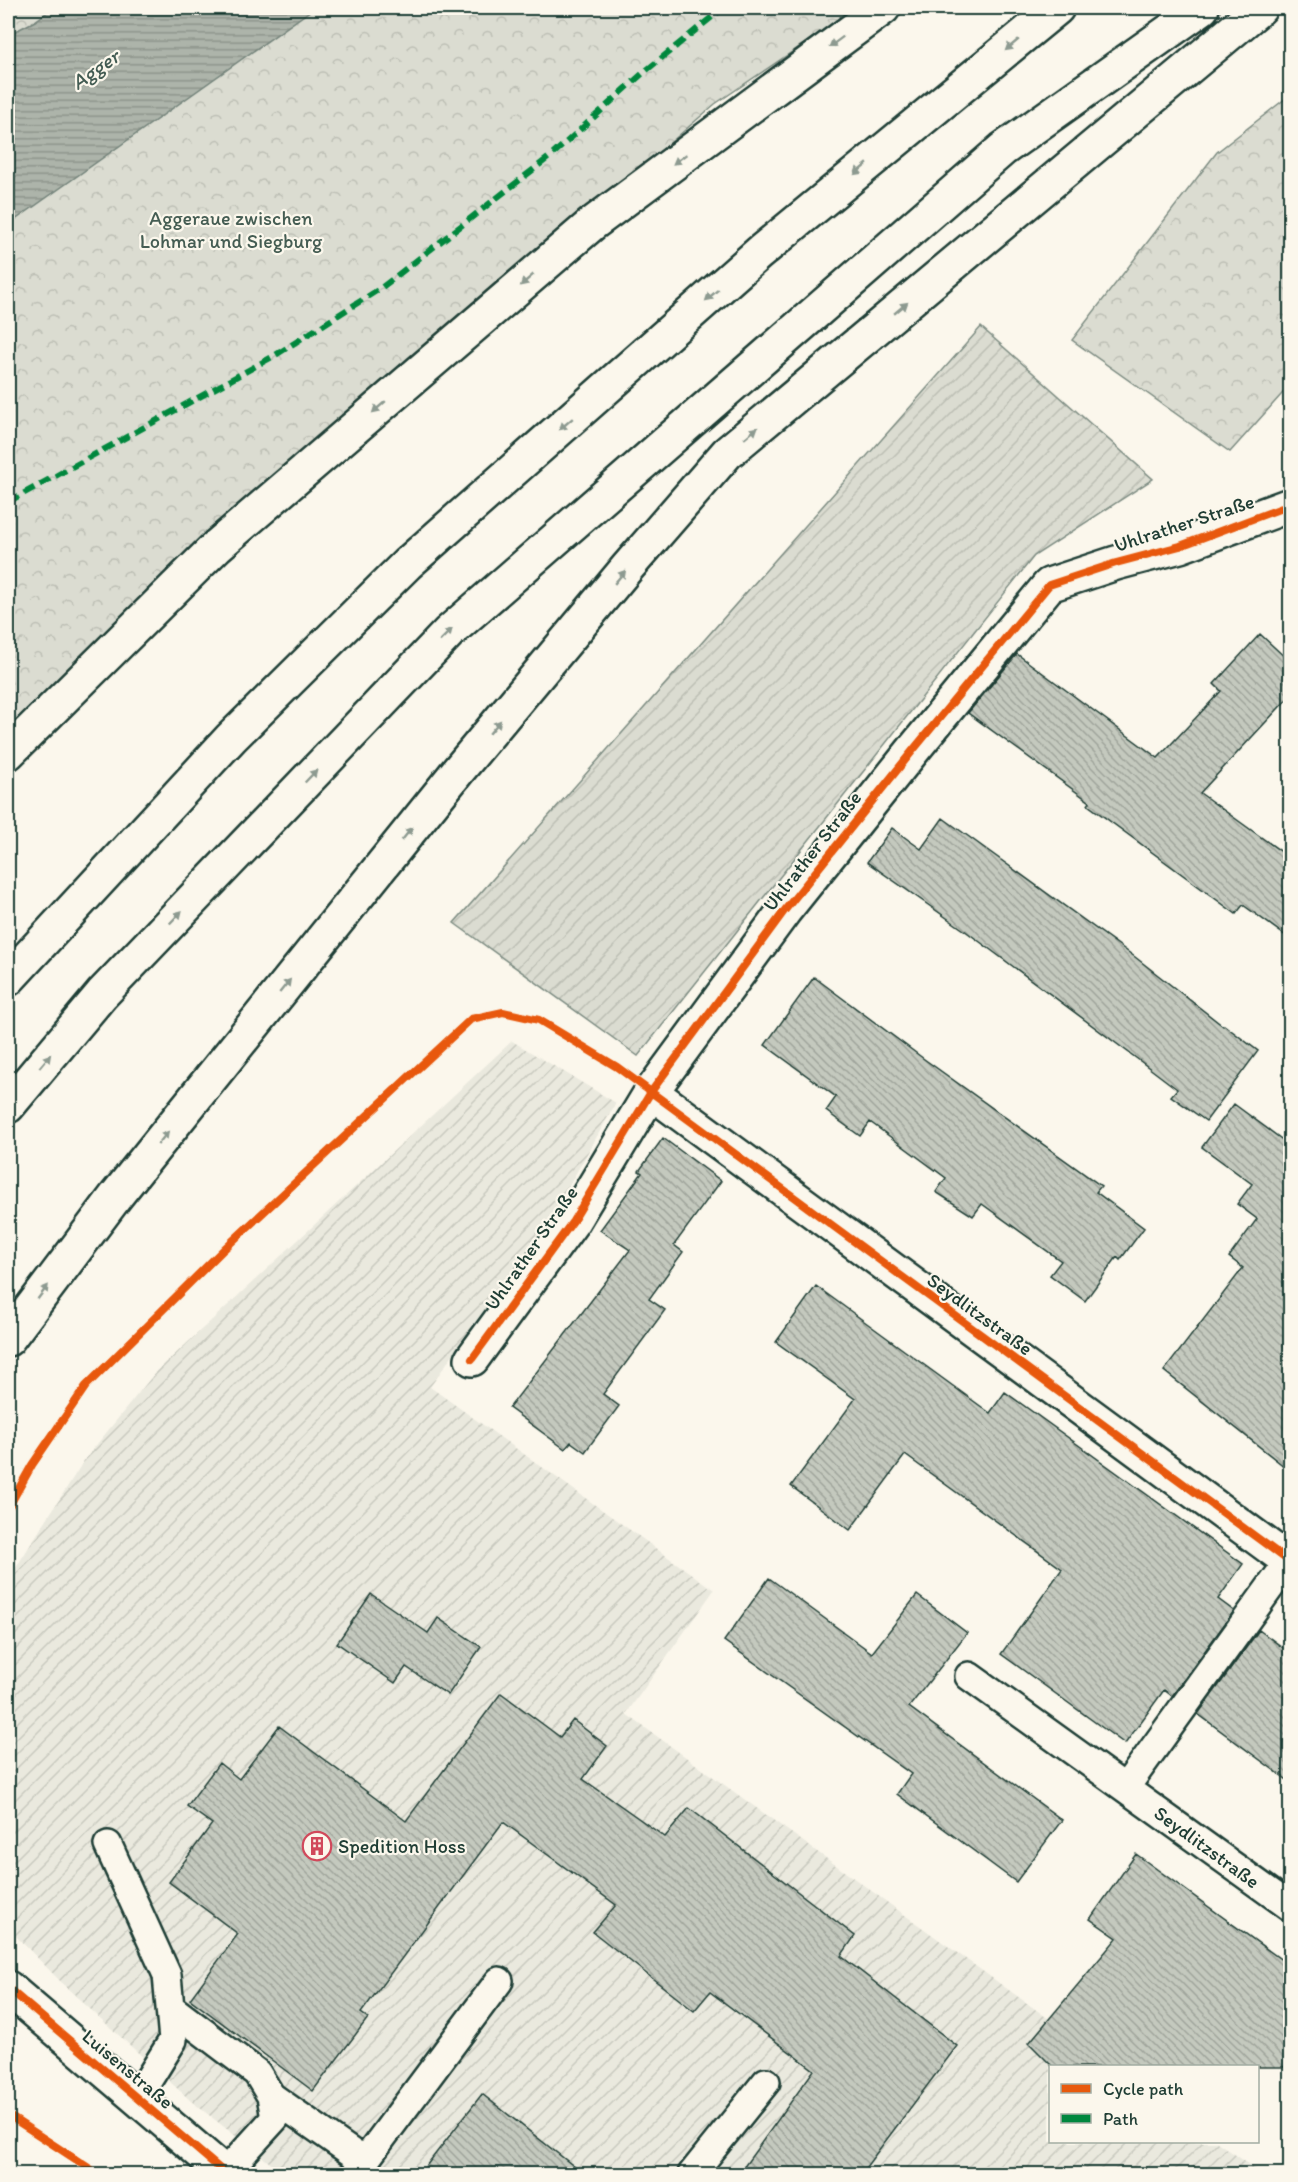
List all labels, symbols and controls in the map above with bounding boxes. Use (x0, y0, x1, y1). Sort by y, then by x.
one-way arrow (829, 36, 844, 48)
one-way arrow (1004, 38, 1020, 51)
water label: Agger (66, 42, 126, 95)
one-way arrow (672, 153, 688, 165)
one-way arrow (854, 162, 869, 175)
park label: Aggeraue zwischen Lohmar und Siegburg (140, 206, 323, 253)
one-way arrow (520, 273, 535, 286)
one-way arrow (705, 288, 720, 301)
one-way arrow (893, 302, 909, 315)
one-way arrow (372, 400, 387, 413)
one-way arrow (559, 417, 574, 430)
one-way arrow (743, 427, 759, 440)
street label: Uhlrather Straße (1111, 489, 1257, 557)
one-way arrow (613, 569, 626, 585)
one-way arrow (439, 628, 453, 643)
one-way arrow (488, 719, 501, 735)
one-way arrow (304, 768, 318, 783)
street label: Uhlrather Straße (758, 786, 866, 916)
one-way arrow (400, 826, 413, 842)
one-way arrow (169, 909, 183, 924)
one-way arrow (278, 978, 291, 994)
one-way arrow (38, 1054, 51, 1069)
one-way arrow (156, 1131, 168, 1146)
street label: Uhlrather Straße (479, 1181, 583, 1315)
street label: Seydlitzstraße (923, 1268, 1037, 1360)
one-way arrow (37, 1285, 49, 1301)
street label: Seydlitzstraße (1150, 1801, 1264, 1893)
building icon: Spedition Hoss (301, 1830, 333, 1862)
place label: Spedition Hoss (338, 1834, 466, 1858)
street label: Luisenstraße (78, 2024, 178, 2114)
legend (1049, 2065, 1259, 2143)
text: Cycle path (1103, 2078, 1184, 2100)
text: Path (1103, 2108, 1138, 2130)

